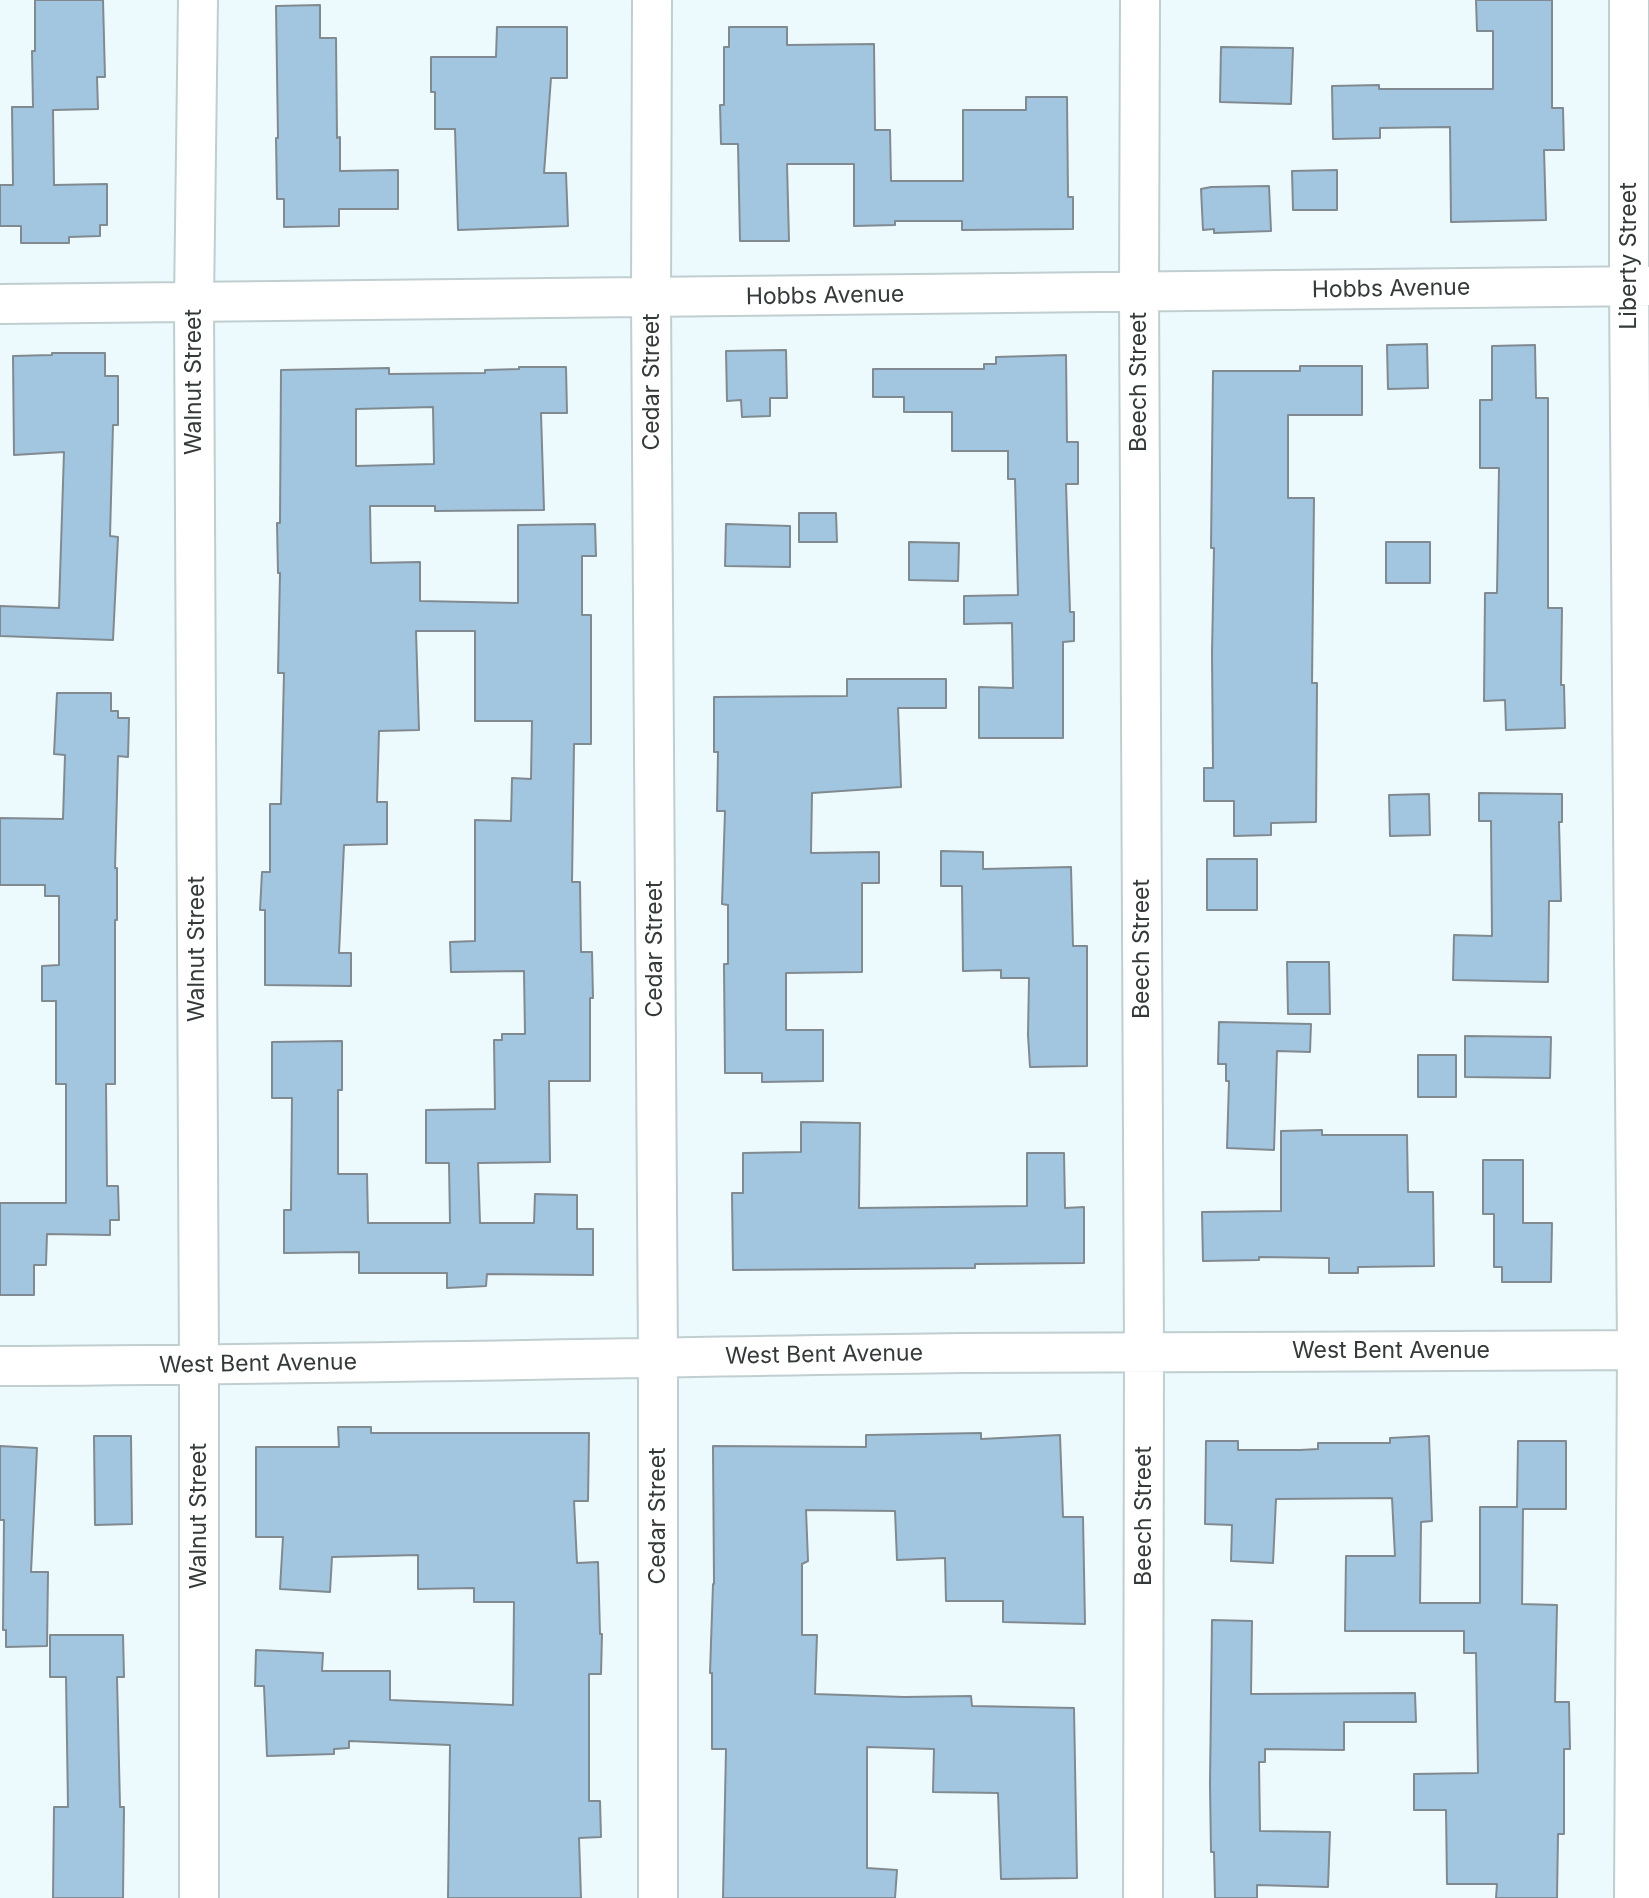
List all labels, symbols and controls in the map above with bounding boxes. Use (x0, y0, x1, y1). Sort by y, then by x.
street label: Liberty Street (1615, 182, 1643, 330)
street label: Hobbs Avenue (1312, 274, 1470, 304)
street label: Hobbs Avenue (746, 281, 904, 311)
street label: Walnut Street (180, 309, 208, 455)
street label: Beech Street (1125, 312, 1153, 452)
street label: Cedar Street (638, 313, 666, 451)
street label: Walnut Street (183, 876, 211, 1022)
street label: Beech Street (1128, 879, 1156, 1019)
street label: Cedar Street (641, 880, 669, 1018)
street label: West Bent Avenue (1292, 1337, 1490, 1365)
street label: West Bent Avenue (725, 1339, 923, 1371)
street label: West Bent Avenue (159, 1348, 357, 1380)
street label: Walnut Street (185, 1443, 213, 1589)
street label: Beech Street (1130, 1446, 1158, 1586)
street label: Cedar Street (644, 1447, 672, 1585)

